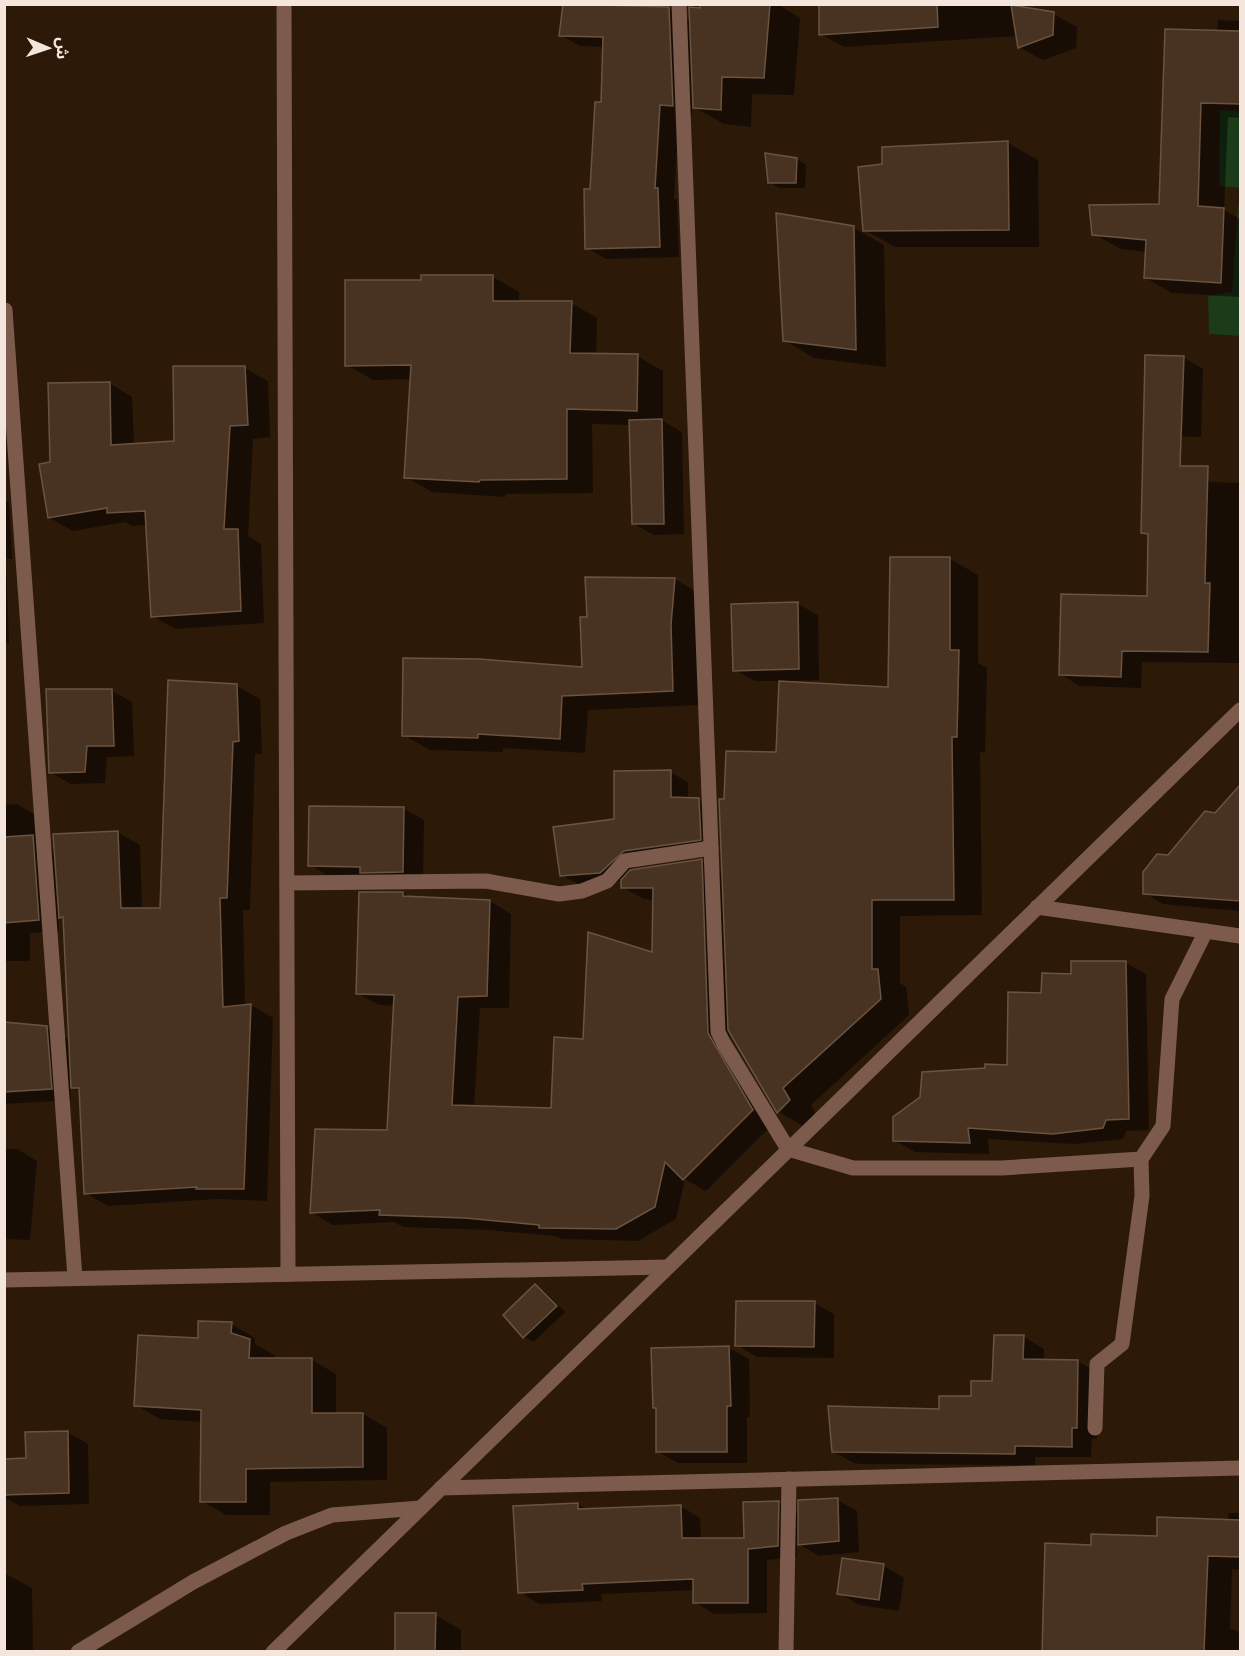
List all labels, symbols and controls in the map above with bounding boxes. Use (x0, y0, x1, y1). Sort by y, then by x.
north arrow (18, 18, 78, 78)
text: ش (53, 37, 71, 60)

